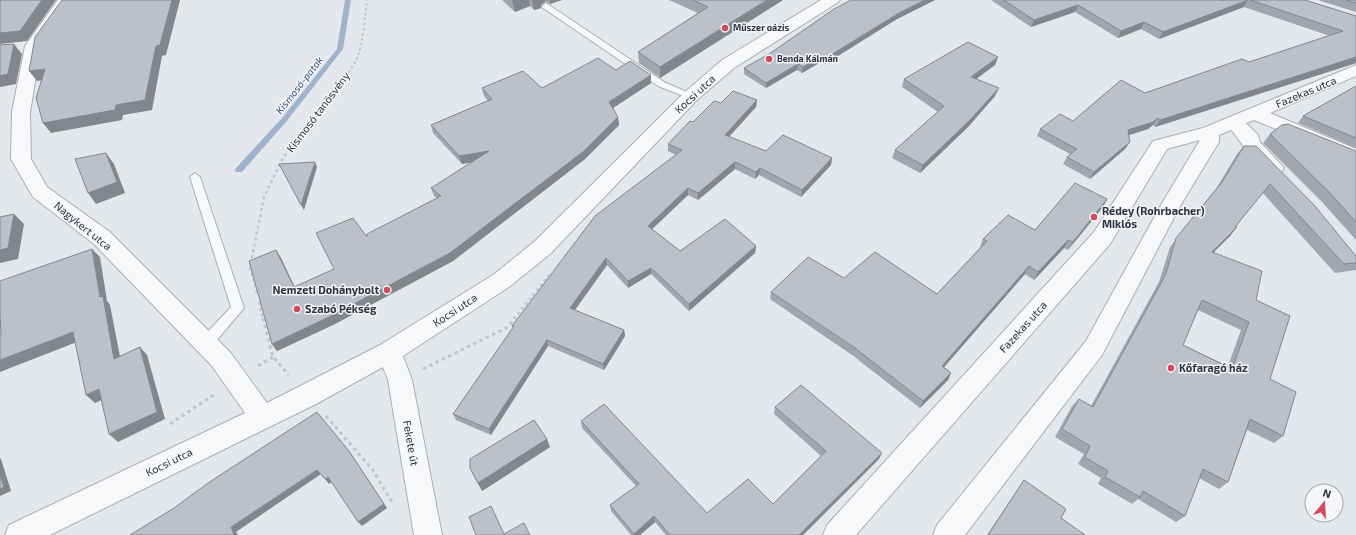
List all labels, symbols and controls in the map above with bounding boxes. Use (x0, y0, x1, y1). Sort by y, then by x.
place label: Műszer oázis (733, 22, 789, 33)
marker: Műszer oázis (720, 23, 730, 33)
place label: Benda Kálmán (777, 53, 838, 64)
water label: Kismosó-patak (273, 54, 325, 116)
marker: Benda Kálmán (764, 54, 774, 64)
street label: Kismosó tanösvény (283, 69, 352, 154)
street label: Kocsi utca (672, 72, 718, 116)
street label: Fazekas utca (1273, 73, 1338, 110)
street label: Nagykert utca (52, 199, 115, 253)
place label: Rédey (Rohrbacher) Miklós (1102, 204, 1205, 230)
marker: Rédey (Rohrbacher) Miklós (1089, 212, 1099, 222)
place label: Nemzeti Dohánybolt (273, 283, 379, 297)
marker: Nemzeti Dohánybolt (382, 285, 392, 295)
street label: Kocsi utca (430, 290, 480, 329)
street label: Fazekas utca (996, 298, 1049, 355)
place label: Szabó Pékség (305, 302, 377, 315)
marker: Szabó Pékség (292, 304, 302, 314)
place label: Kőfaragó ház (1179, 361, 1248, 374)
marker: Kőfaragó ház (1166, 363, 1176, 373)
street label: Fekete út (401, 419, 422, 467)
street label: Kocsi utca (143, 445, 194, 478)
north arrow (1304, 483, 1344, 523)
text: N (1321, 486, 1333, 500)

